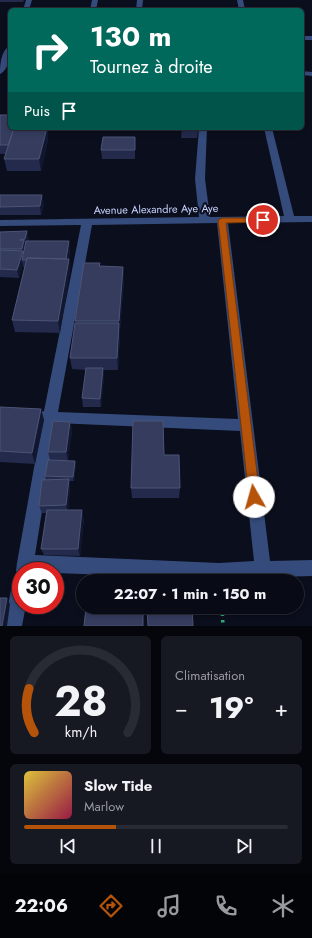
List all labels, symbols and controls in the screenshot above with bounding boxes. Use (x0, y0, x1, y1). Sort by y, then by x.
text: 130 m (90, 16, 172, 57)
icon: right (24, 24, 76, 76)
text: Tournez à droite (90, 54, 213, 80)
text: Puis (24, 100, 50, 122)
icon: arrive (58, 100, 80, 122)
street label: Avenue Alexandre Aye Aye (93, 200, 219, 218)
pin (246, 203, 280, 237)
icon: arrive (252, 209, 274, 231)
position arrow (233, 476, 275, 518)
speed limit sign: 30 (12, 562, 64, 614)
text: 22:07 · 1 min · 150 m (114, 583, 266, 605)
text: Climatisation (175, 666, 245, 685)
text: 28 (54, 671, 107, 732)
text: 19° (209, 686, 253, 729)
text: − (175, 692, 188, 724)
text: + (274, 692, 288, 724)
text: km/h (64, 722, 97, 742)
text: Slow Tide (84, 775, 152, 797)
text: Marlow (84, 797, 124, 816)
icon: previous (57, 835, 79, 857)
icon: pause (145, 835, 167, 857)
icon: next (233, 835, 255, 857)
icon: directions (97, 892, 125, 920)
icon: music (155, 892, 183, 920)
icon: phone (212, 892, 240, 920)
icon: climate (269, 892, 297, 920)
text: 22:06 (15, 893, 68, 919)

